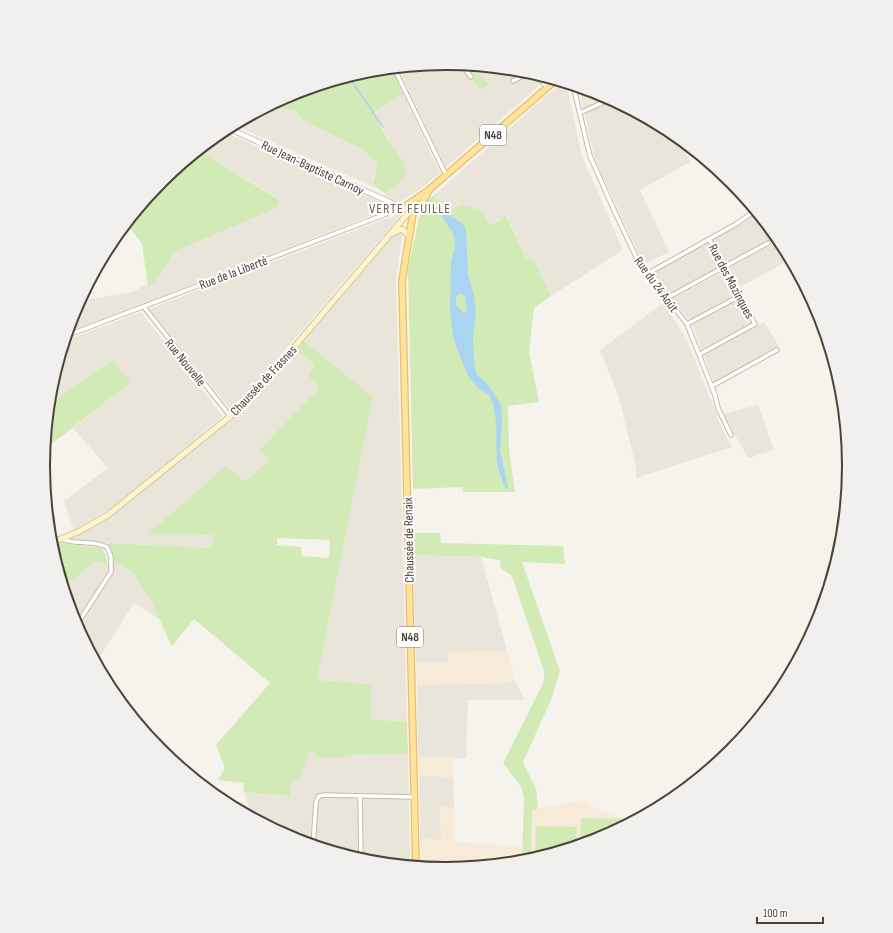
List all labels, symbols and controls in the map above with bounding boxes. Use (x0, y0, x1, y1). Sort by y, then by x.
road number: N48 (480, 125, 506, 145)
street label: Rue Jean-Baptiste Carnoy (259, 137, 366, 199)
district label: VERTE FEUILLE (369, 200, 451, 217)
street label: Rue des Mazinques (705, 241, 758, 322)
street label: Rue de la Liberté (197, 253, 270, 293)
street label: Rue du 24 Août (631, 254, 682, 316)
street label: Rue Nouvelle (161, 336, 209, 390)
street label: Chaussée de Frasnes (227, 342, 301, 419)
street label: Chaussée de Renaix (400, 497, 418, 583)
road number: N48 (397, 627, 423, 647)
scale bar (757, 899, 823, 925)
text: 100 m (763, 906, 788, 921)

